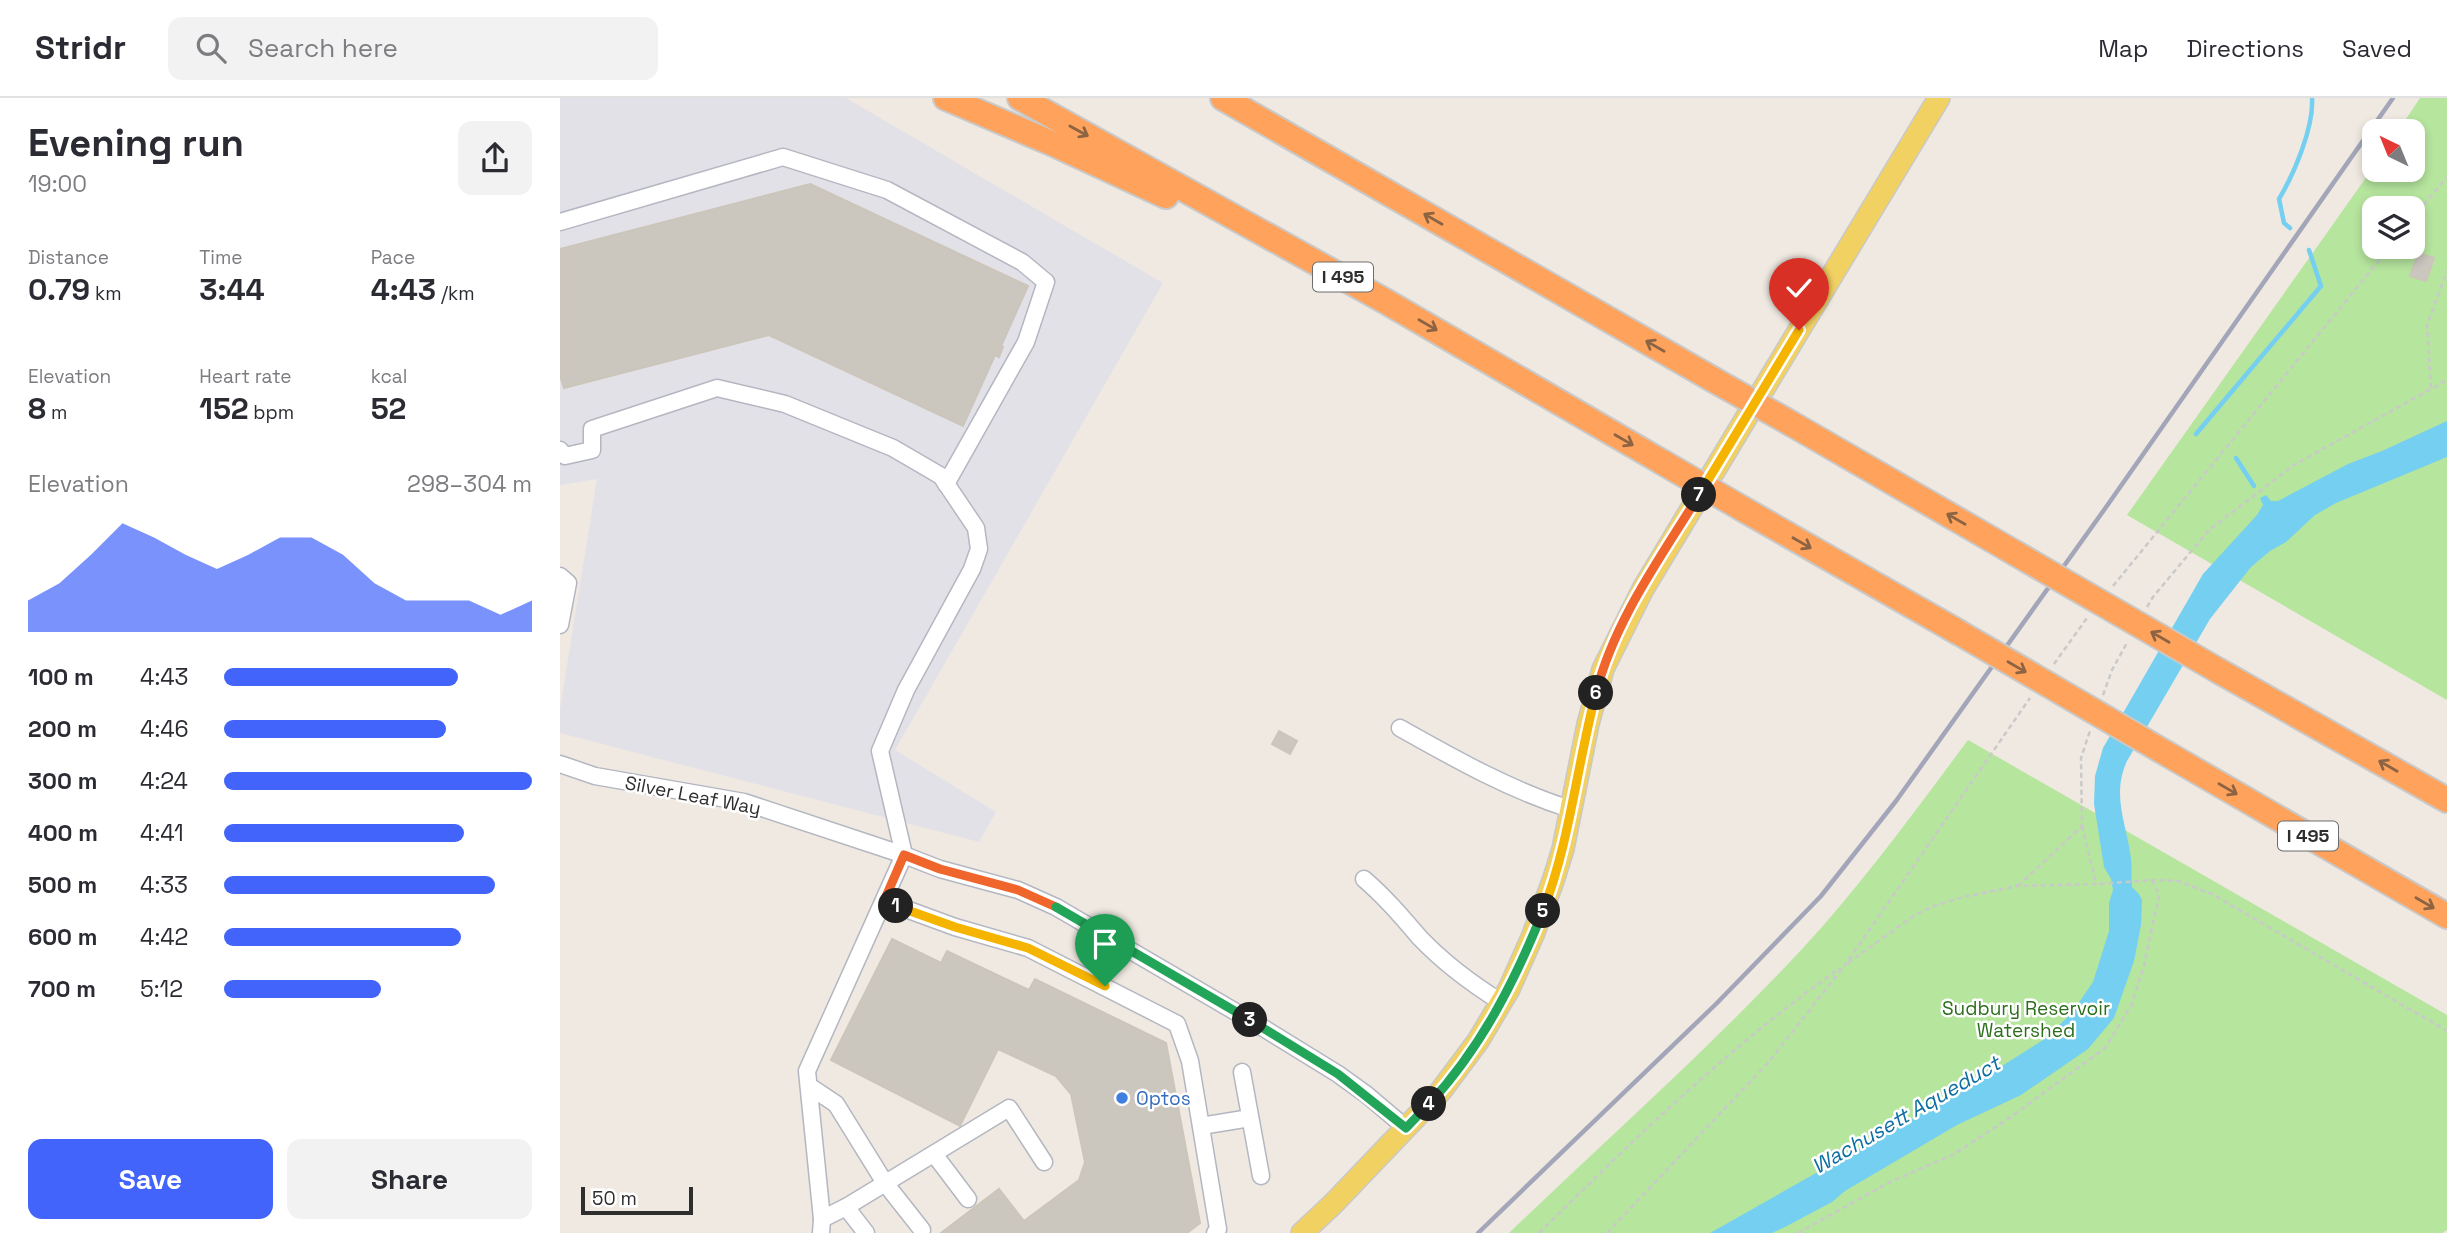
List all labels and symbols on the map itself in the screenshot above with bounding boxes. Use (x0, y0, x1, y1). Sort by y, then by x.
north arrow (2362, 119, 2426, 182)
one-way arrow (1069, 124, 1089, 138)
one-way arrow (1423, 211, 1443, 225)
pin (1769, 258, 1829, 330)
road number: I 495 (1313, 262, 1373, 292)
one-way arrow (1417, 319, 1437, 333)
one-way arrow (1645, 339, 1665, 353)
one-way arrow (1614, 433, 1634, 447)
pin: 7 (1682, 478, 1716, 512)
one-way arrow (1946, 512, 1966, 526)
one-way arrow (1792, 536, 1812, 550)
one-way arrow (2150, 630, 2171, 643)
one-way arrow (2007, 660, 2027, 674)
pin: 6 (1578, 676, 1614, 710)
one-way arrow (2378, 759, 2398, 773)
street label: Silver Leaf Way (623, 770, 763, 821)
one-way arrow (2218, 783, 2238, 797)
road number: I 495 (2278, 822, 2338, 850)
pin: 1 (878, 888, 914, 924)
pin: 5 (1525, 894, 1560, 928)
one-way arrow (2415, 897, 2435, 911)
pin (1075, 914, 1135, 986)
park label: Sudbury Reservoir Watershed (1942, 996, 2110, 1043)
pin: 3 (1232, 1002, 1268, 1038)
water label: Wachusett Aqueduct (1807, 1048, 2007, 1180)
place label: Optos (1136, 1086, 1191, 1111)
pin: 4 (1412, 1086, 1446, 1122)
marker: Optos (1114, 1090, 1130, 1106)
scale bar (581, 1184, 693, 1216)

